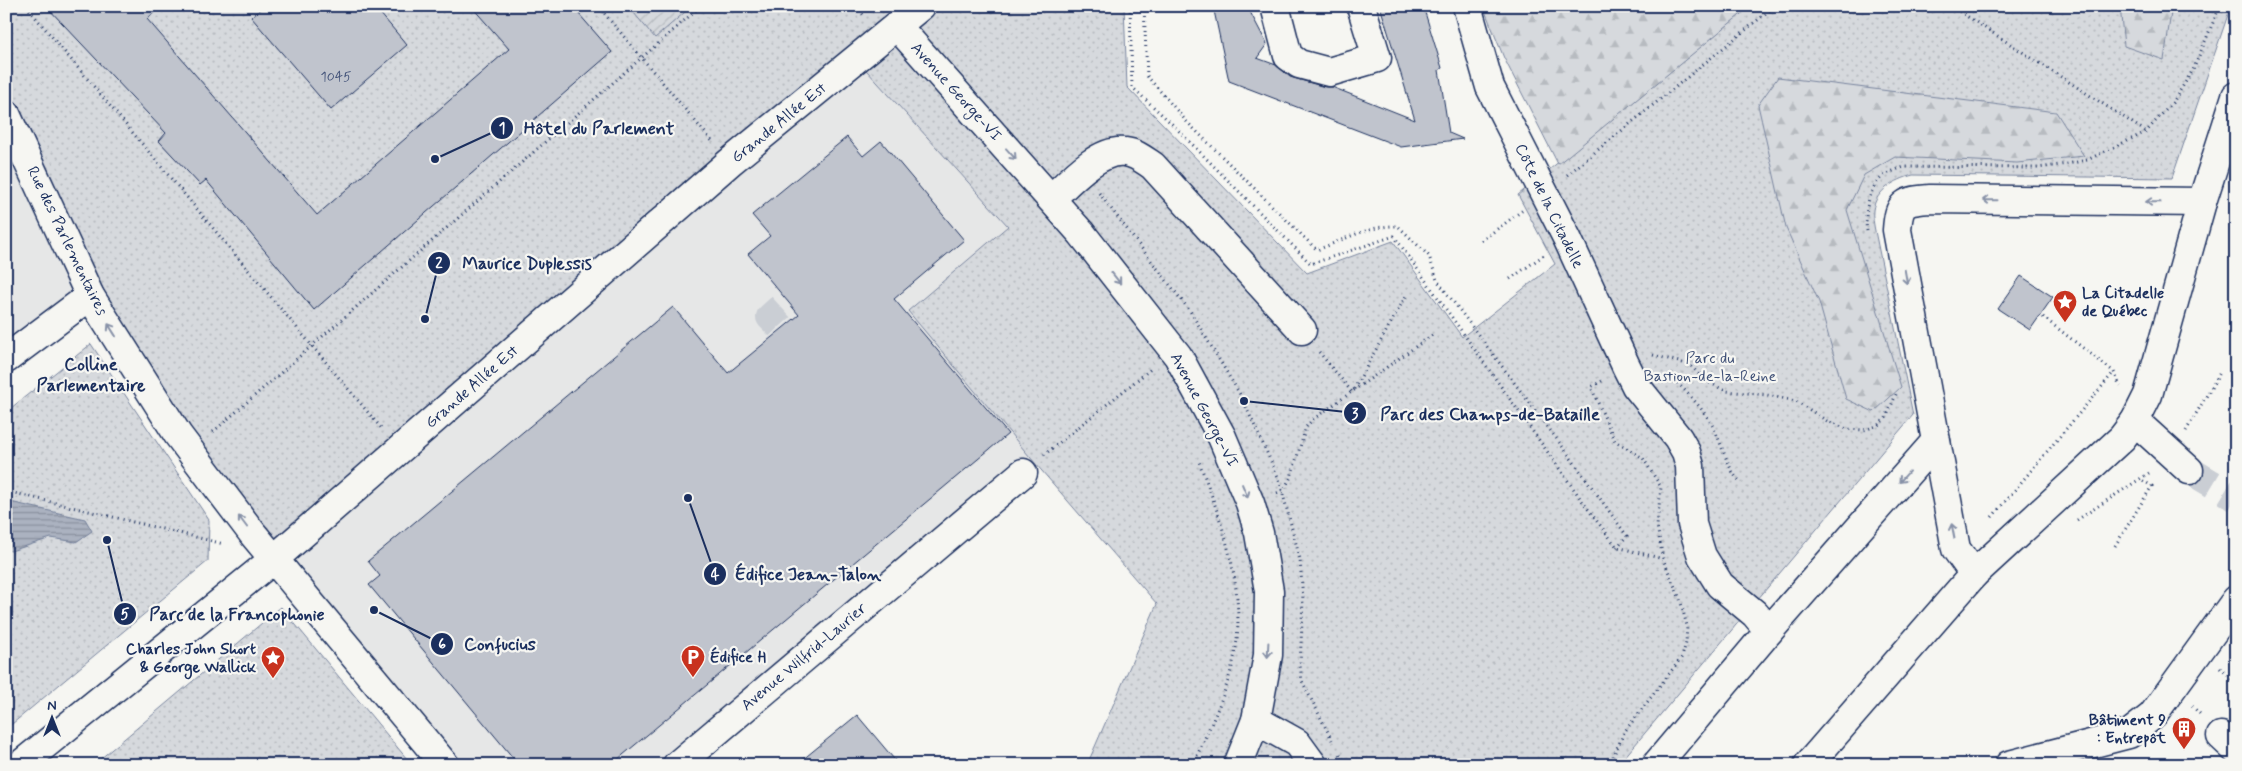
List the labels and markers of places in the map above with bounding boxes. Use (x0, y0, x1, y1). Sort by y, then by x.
callout: Hôtel du Parlement (489, 111, 684, 144)
callout: Maurice Duplessis (426, 246, 603, 279)
place label: La Citadelle de Québec (2082, 283, 2164, 322)
place icon: La Citadelle de Québec (2052, 289, 2078, 323)
callout: Parc des Champs-de-Bataille (1343, 397, 1612, 430)
callout: Édifice Jean-Talon (702, 557, 889, 590)
callout: Parc de la Francophonie (113, 597, 336, 630)
callout: Confucius (429, 627, 546, 660)
place label: Charles John Short & George Wallick (126, 639, 257, 680)
parking icon: Édifice H (680, 644, 706, 678)
place icon: Charles John Short & George Wallick (260, 645, 286, 679)
place label: Édifice H (710, 646, 766, 668)
place label: Bâtiment 9 : Entrepôt (2089, 710, 2167, 749)
building icon: Bâtiment 9 : Entrepôt (2171, 716, 2197, 750)

